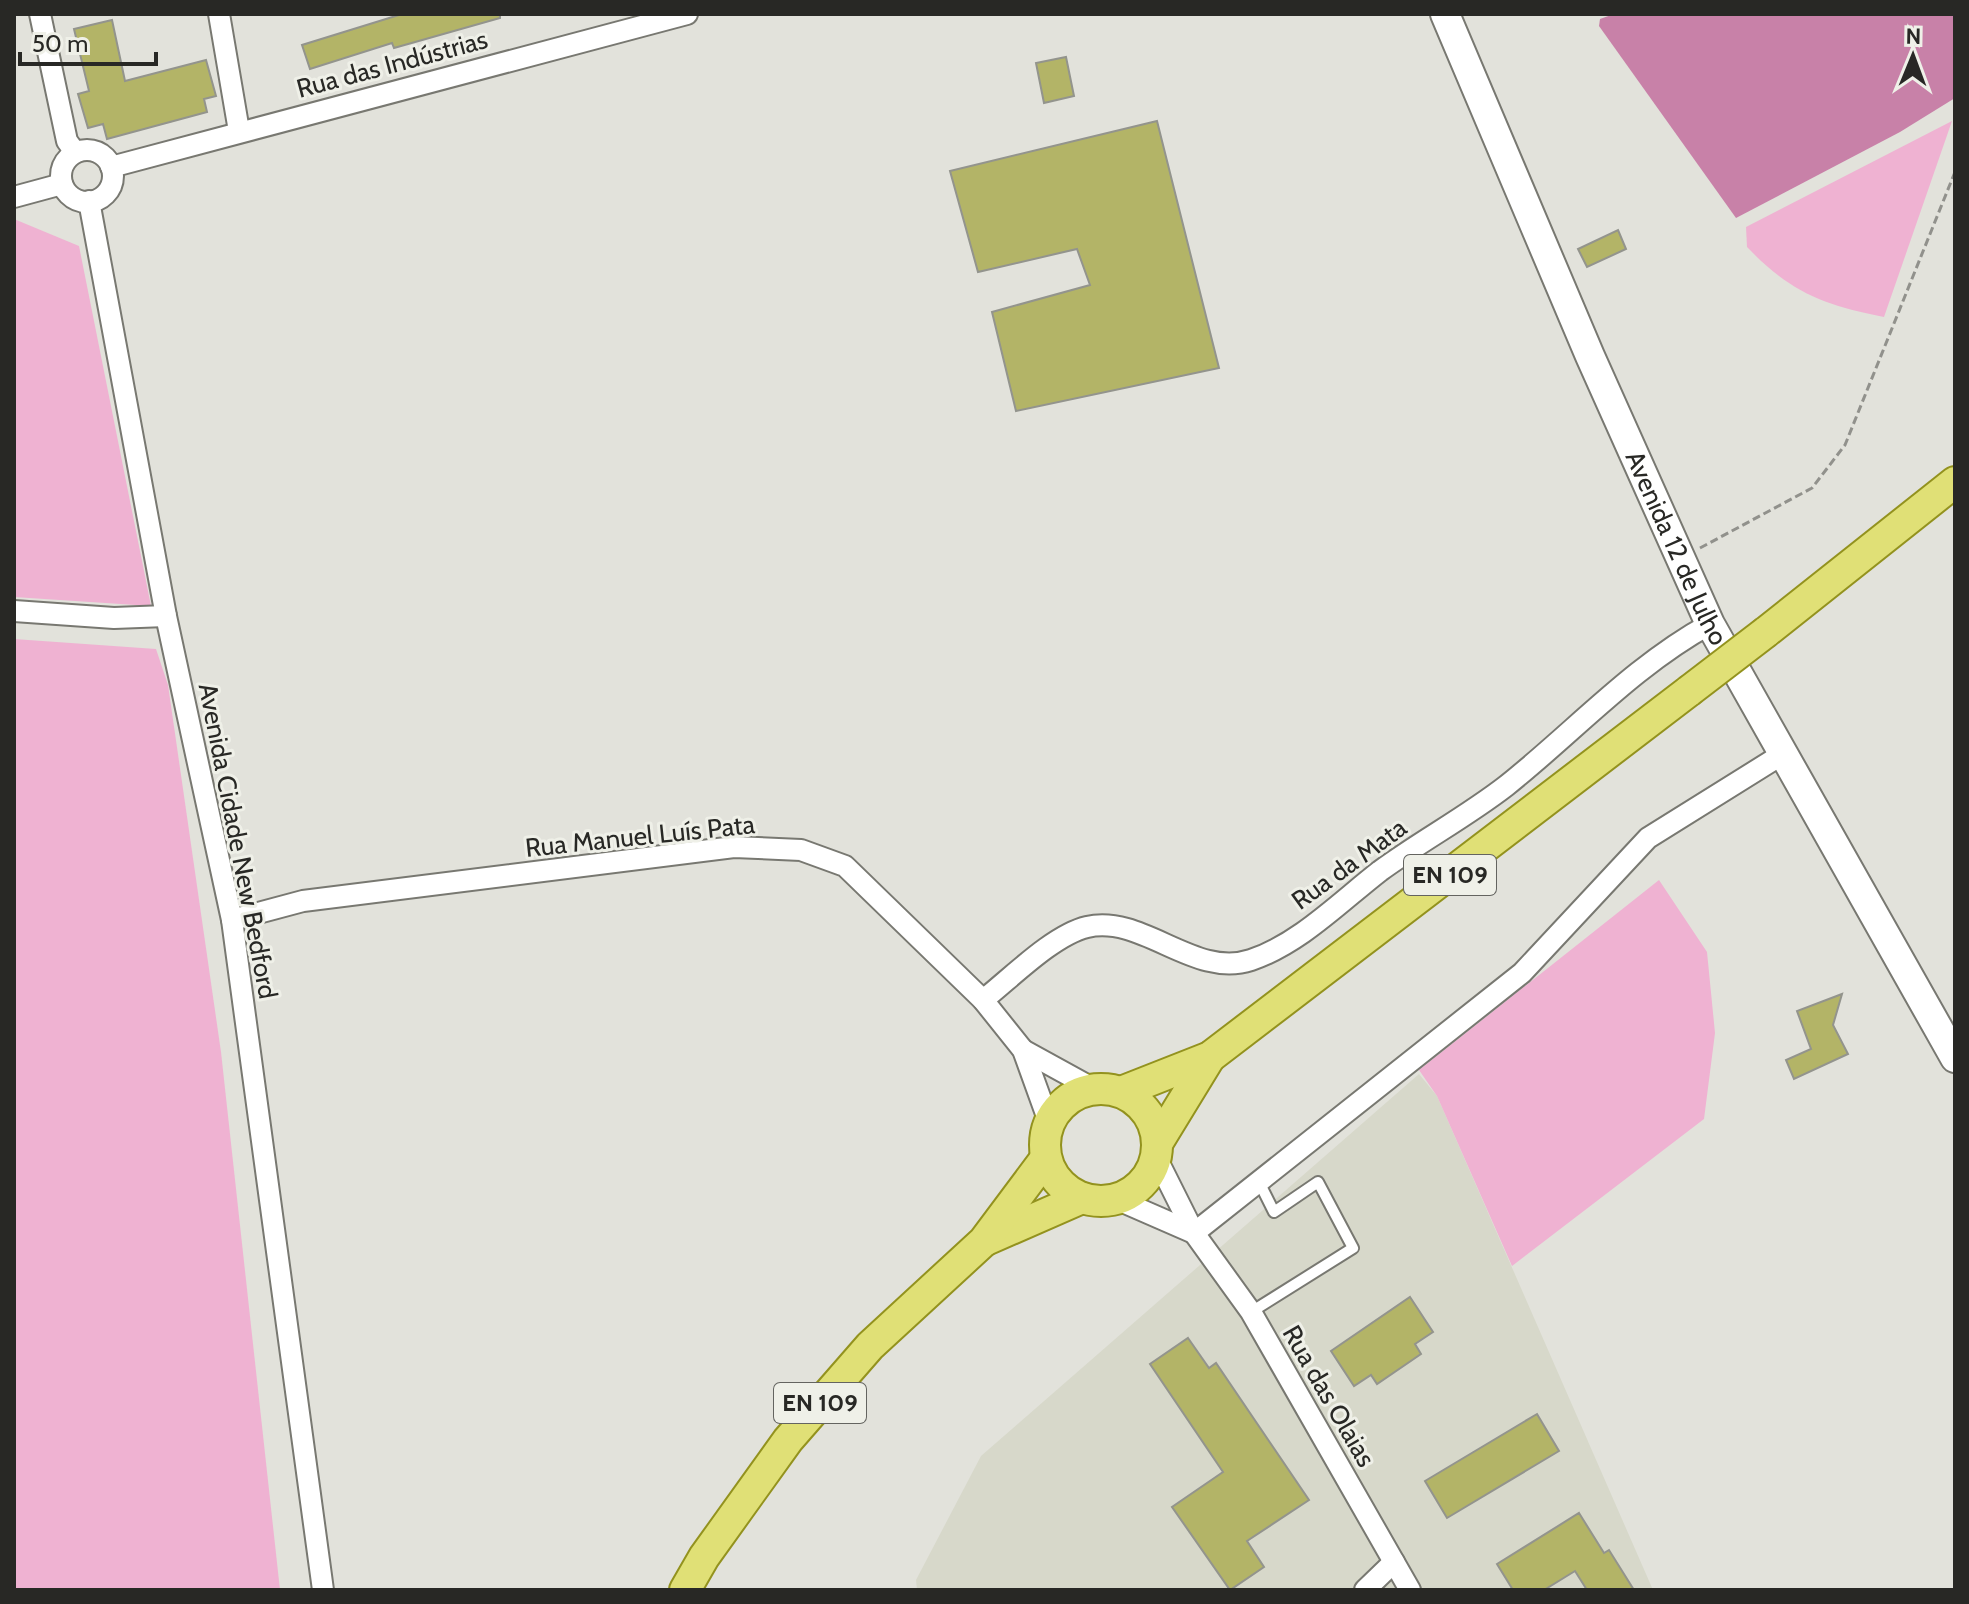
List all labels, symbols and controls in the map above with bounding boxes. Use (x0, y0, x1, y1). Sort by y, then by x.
scale bar (20, 16, 156, 66)
north arrow (1873, 16, 1953, 96)
street label: Rua das Indústrias (293, 23, 491, 105)
text: N (1905, 23, 1921, 50)
text: 50 m (32, 29, 88, 58)
street label: Avenida 12 de Julho (1619, 446, 1735, 651)
street label: Avenida Cidade New Bedford (192, 680, 284, 1002)
street label: Rua Manuel Luís Pata (524, 808, 757, 864)
street label: Rua da Mata (1285, 811, 1413, 916)
road number: EN 109 (1404, 855, 1496, 895)
street label: Rua das Olaias (1276, 1320, 1382, 1473)
road number: EN 109 (774, 1383, 866, 1423)

